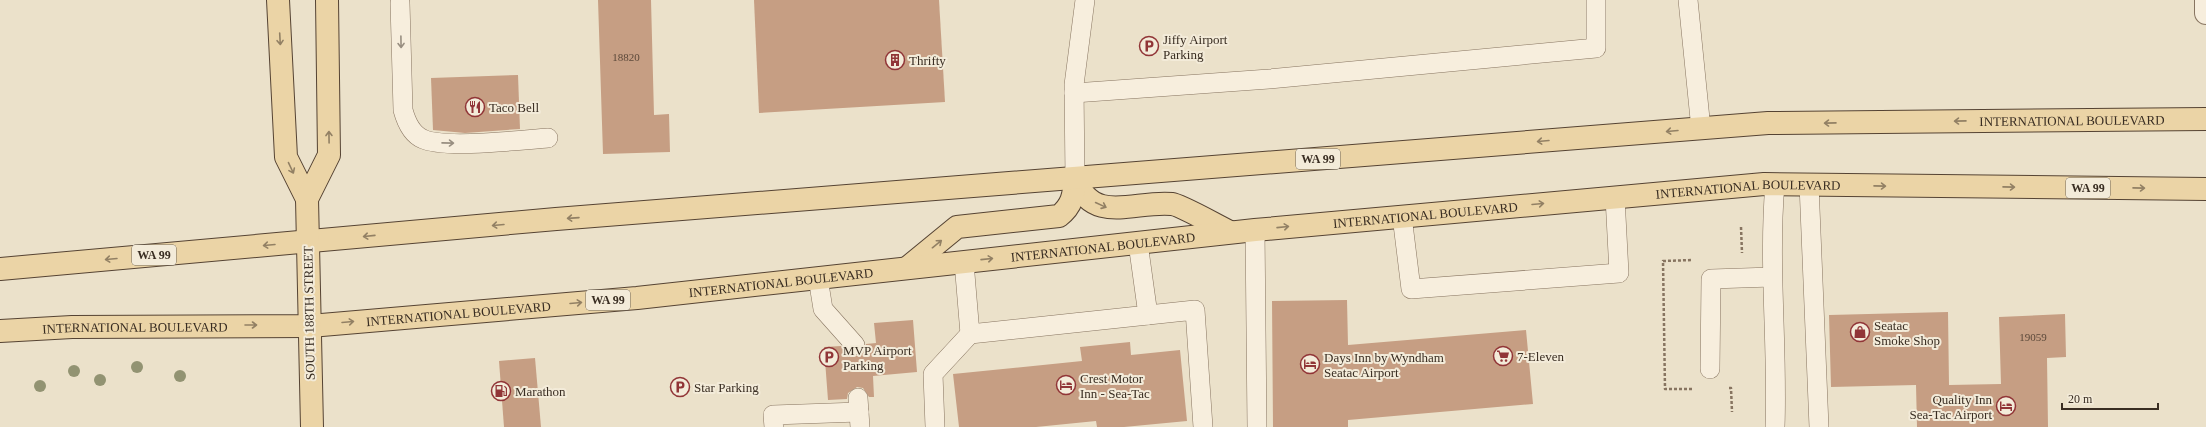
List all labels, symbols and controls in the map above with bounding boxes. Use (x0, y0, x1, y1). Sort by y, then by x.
one-way arrow (276, 32, 284, 45)
place label: Jiffy Airport Parking (1163, 32, 1228, 62)
one-way arrow (398, 35, 405, 48)
parking icon: Jiffy Airport Parking (1138, 35, 1160, 57)
building icon: Thrifty (884, 49, 906, 71)
house number: 18820 (612, 51, 640, 63)
place label: Thrifty (909, 53, 946, 68)
restaurant icon: Taco Bell (464, 96, 486, 118)
place label: Taco Bell (489, 100, 539, 115)
street label: INTERNATIONAL BOULEVARD (1979, 112, 2165, 129)
one-way arrow (1954, 117, 1967, 125)
one-way arrow (1824, 119, 1837, 127)
one-way arrow (1666, 127, 1679, 134)
one-way arrow (325, 131, 333, 144)
one-way arrow (1537, 138, 1550, 145)
one-way arrow (441, 139, 454, 147)
road number: WA 99 (1296, 149, 1340, 169)
one-way arrow (288, 161, 295, 173)
street label: INTERNATIONAL BOULEVARD (1655, 176, 1841, 201)
road number: WA 99 (2066, 178, 2110, 198)
one-way arrow (1873, 182, 1886, 189)
one-way arrow (2002, 183, 2015, 191)
one-way arrow (2132, 184, 2145, 192)
street label: INTERNATIONAL BOULEVARD (1332, 199, 1518, 230)
one-way arrow (1531, 200, 1544, 207)
one-way arrow (1095, 202, 1107, 209)
one-way arrow (567, 215, 580, 222)
one-way arrow (492, 221, 505, 228)
one-way arrow (1276, 223, 1289, 231)
street label: INTERNATIONAL BOULEVARD (1010, 229, 1196, 264)
one-way arrow (363, 232, 376, 240)
one-way arrow (931, 239, 942, 248)
one-way arrow (263, 242, 276, 249)
road number: WA 99 (132, 245, 176, 265)
street label: SOUTH 188TH STREET (300, 246, 318, 380)
one-way arrow (105, 256, 118, 263)
one-way arrow (980, 256, 993, 263)
street label: INTERNATIONAL BOULEVARD (688, 265, 874, 300)
road number: WA 99 (586, 290, 630, 310)
street label: INTERNATIONAL BOULEVARD (365, 298, 551, 329)
one-way arrow (569, 299, 582, 306)
one-way arrow (341, 318, 354, 326)
place label: Seatac Smoke Shop (1874, 318, 1940, 348)
street label: INTERNATIONAL BOULEVARD (42, 319, 228, 336)
one-way arrow (244, 321, 257, 329)
shop icon: Seatac Smoke Shop (1849, 321, 1871, 343)
house number: 19059 (2019, 331, 2047, 343)
place label: MVP Airport Parking (843, 343, 912, 373)
supermarket icon: 7-Eleven (1492, 345, 1514, 367)
parking icon: MVP Airport Parking (818, 346, 840, 368)
place label: 7-Eleven (1517, 349, 1564, 364)
place label: Days Inn by Wyndham Seatac Airport (1324, 350, 1444, 380)
hotel icon: Days Inn by Wyndham Seatac Airport (1299, 353, 1321, 375)
place label: Crest Motor Inn - Sea-Tac (1080, 371, 1150, 401)
hotel icon: Crest Motor Inn - Sea-Tac (1055, 374, 1077, 396)
parking icon: Star Parking (669, 376, 691, 398)
fuel station icon: Marathon (490, 380, 512, 402)
place label: Star Parking (694, 380, 759, 395)
place label: Marathon (515, 384, 566, 399)
scale bar (2062, 385, 2158, 411)
place label: Quality Inn Sea-Tac Airport (1910, 392, 1992, 422)
text: 20 m (2068, 392, 2093, 406)
hotel icon: Quality Inn Sea-Tac Airport (1995, 395, 2017, 417)

